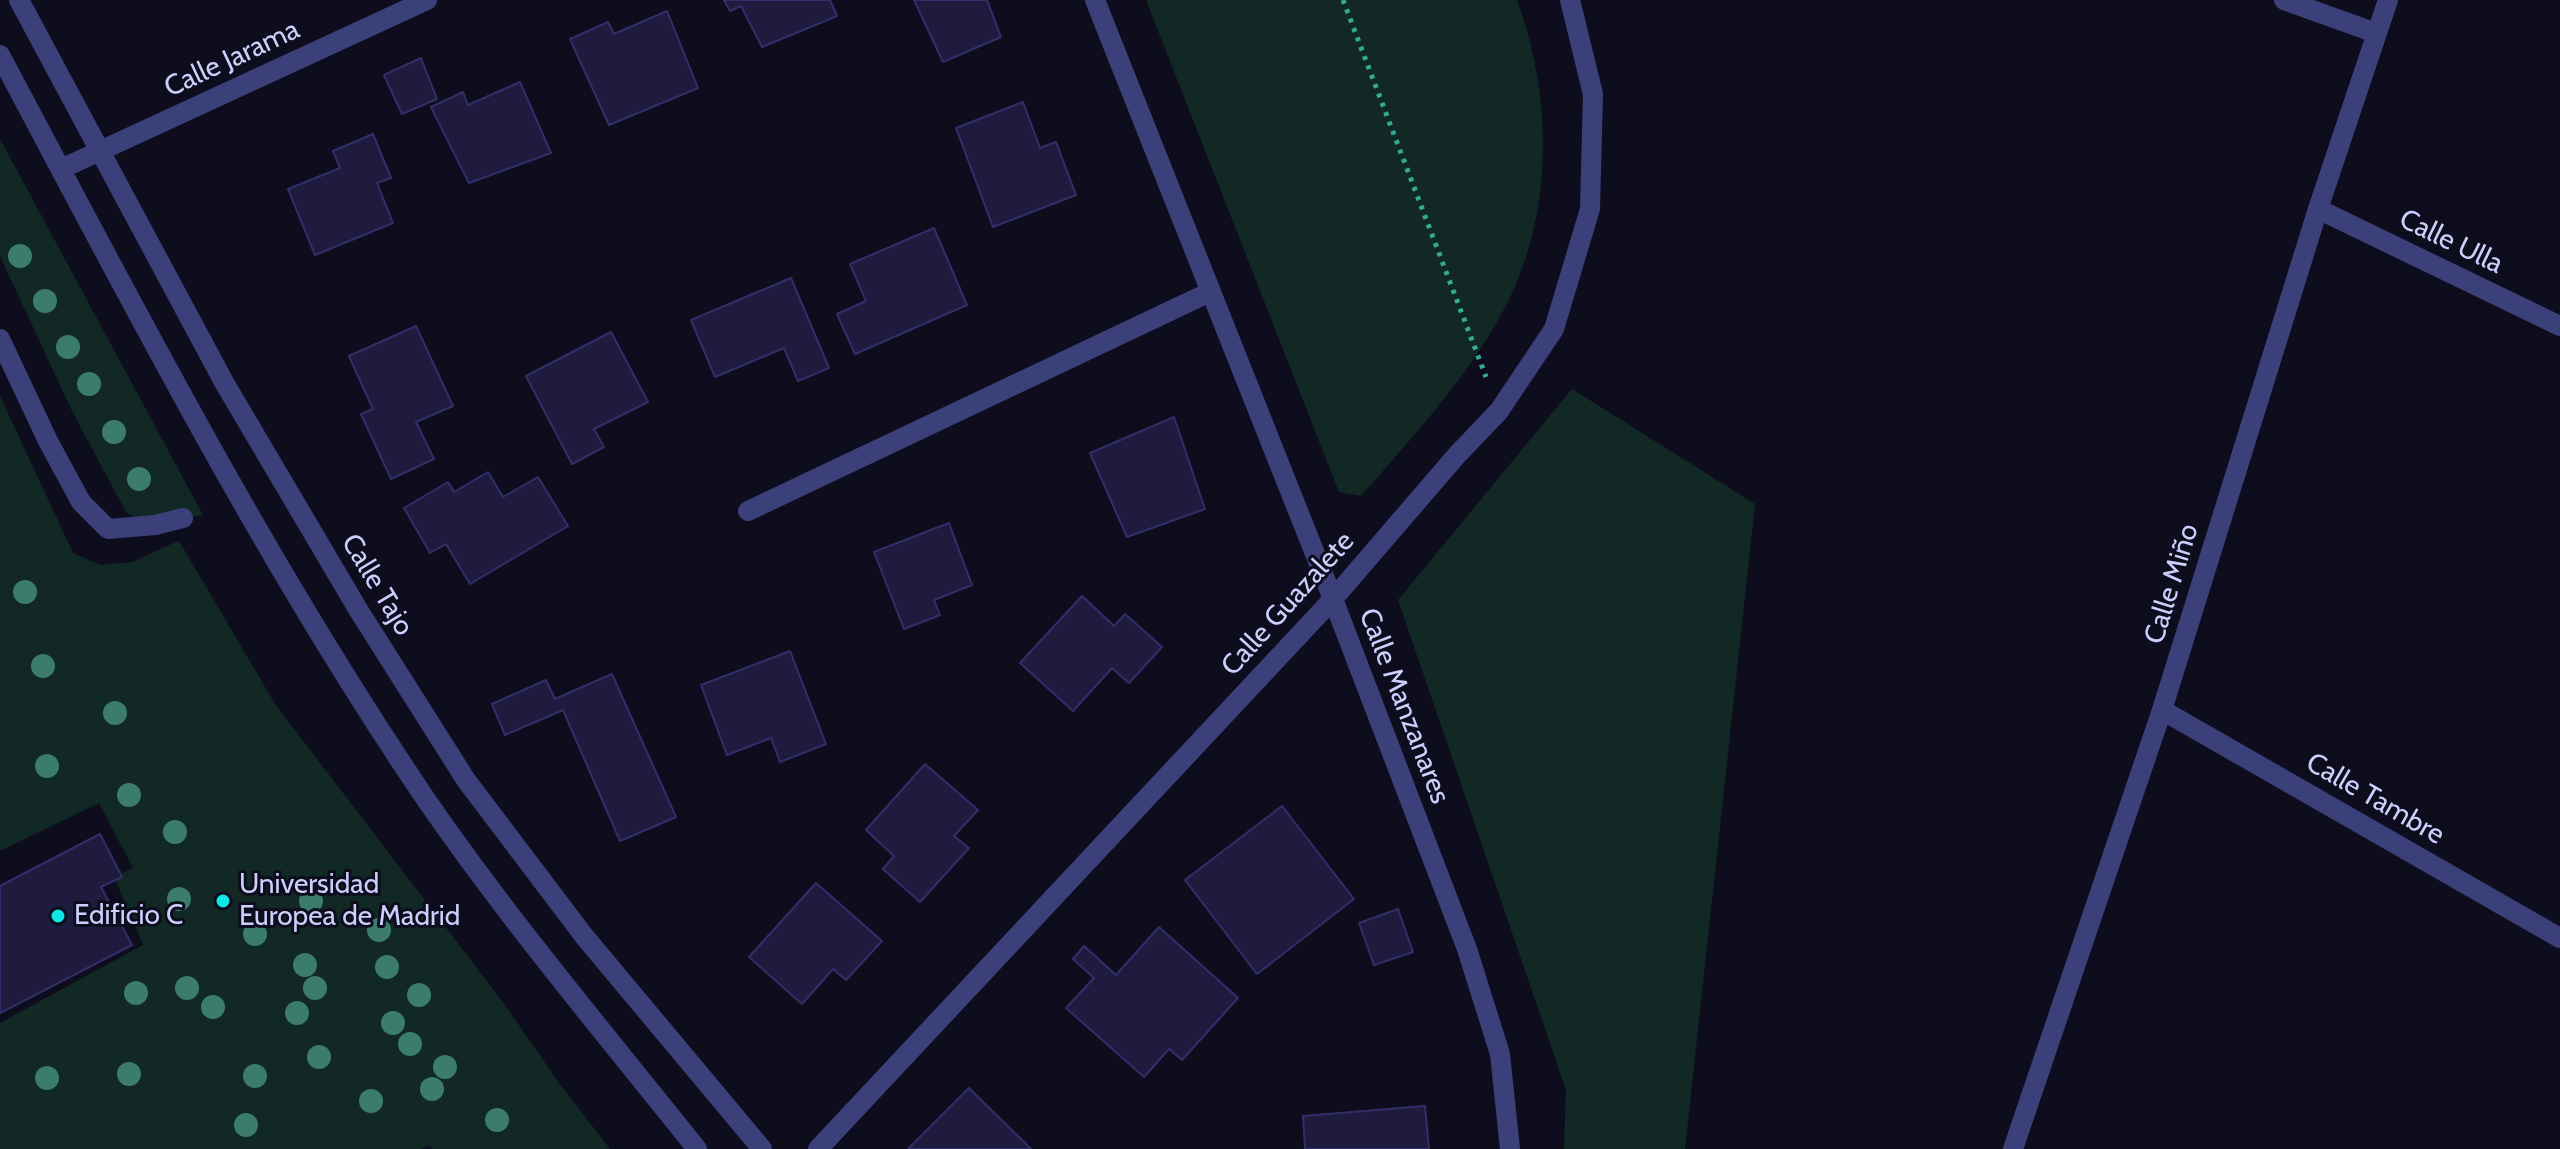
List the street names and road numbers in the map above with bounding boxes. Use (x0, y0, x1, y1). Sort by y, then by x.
street label: Calle Jarama (159, 13, 305, 105)
street label: Calle Ulla (2394, 203, 2508, 281)
street label: Calle Miño (2138, 520, 2206, 648)
street label: Calle Guazalete (1215, 525, 1361, 683)
street label: Calle Tajo (334, 528, 420, 642)
street label: Calle Manzanares (1351, 604, 1457, 808)
street label: Calle Tambre (2300, 746, 2450, 852)

